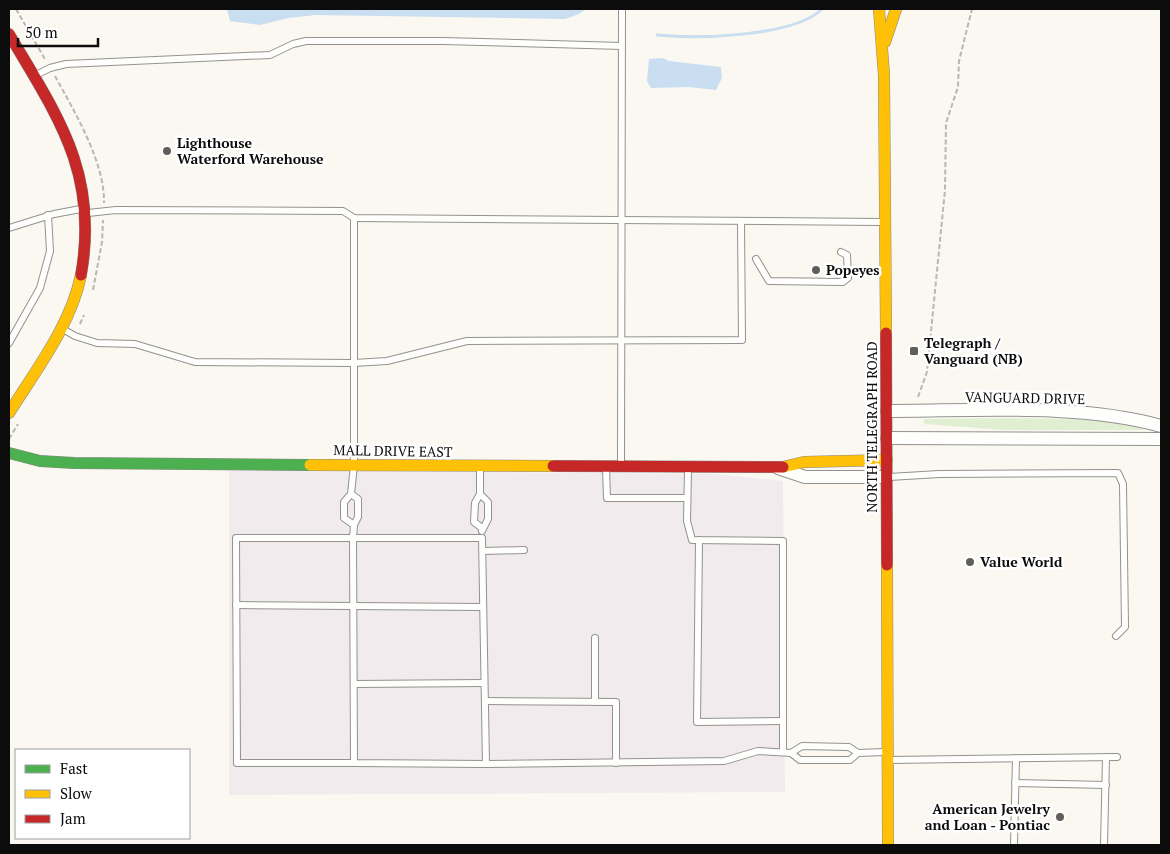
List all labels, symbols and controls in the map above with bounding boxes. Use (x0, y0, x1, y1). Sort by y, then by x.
scale bar (18, 15, 98, 47)
text: 50 m (25, 22, 58, 42)
place label: Lighthouse Waterford Warehouse (177, 133, 324, 168)
marker: Lighthouse Waterford Warehouse (161, 145, 173, 157)
place label: Popeyes (826, 260, 880, 279)
marker: Popeyes (810, 264, 822, 276)
place label: Telegraph / Vanguard (NB) (924, 333, 1023, 368)
street label: NORTH TELEGRAPH ROAD (862, 341, 881, 513)
marker: Telegraph / Vanguard (NB) (908, 345, 920, 357)
street label: VANGUARD DRIVE (965, 387, 1085, 408)
street label: MALL DRIVE EAST (333, 440, 453, 461)
place label: Value World (980, 552, 1063, 571)
marker: Value World (964, 556, 976, 568)
legend (15, 749, 190, 839)
text: Fast (60, 758, 88, 778)
text: Slow (60, 783, 93, 803)
place label: American Jewelry and Loan - Pontiac (925, 799, 1051, 834)
text: Jam (60, 808, 86, 828)
marker: American Jewelry and Loan - Pontiac (1054, 811, 1066, 823)

